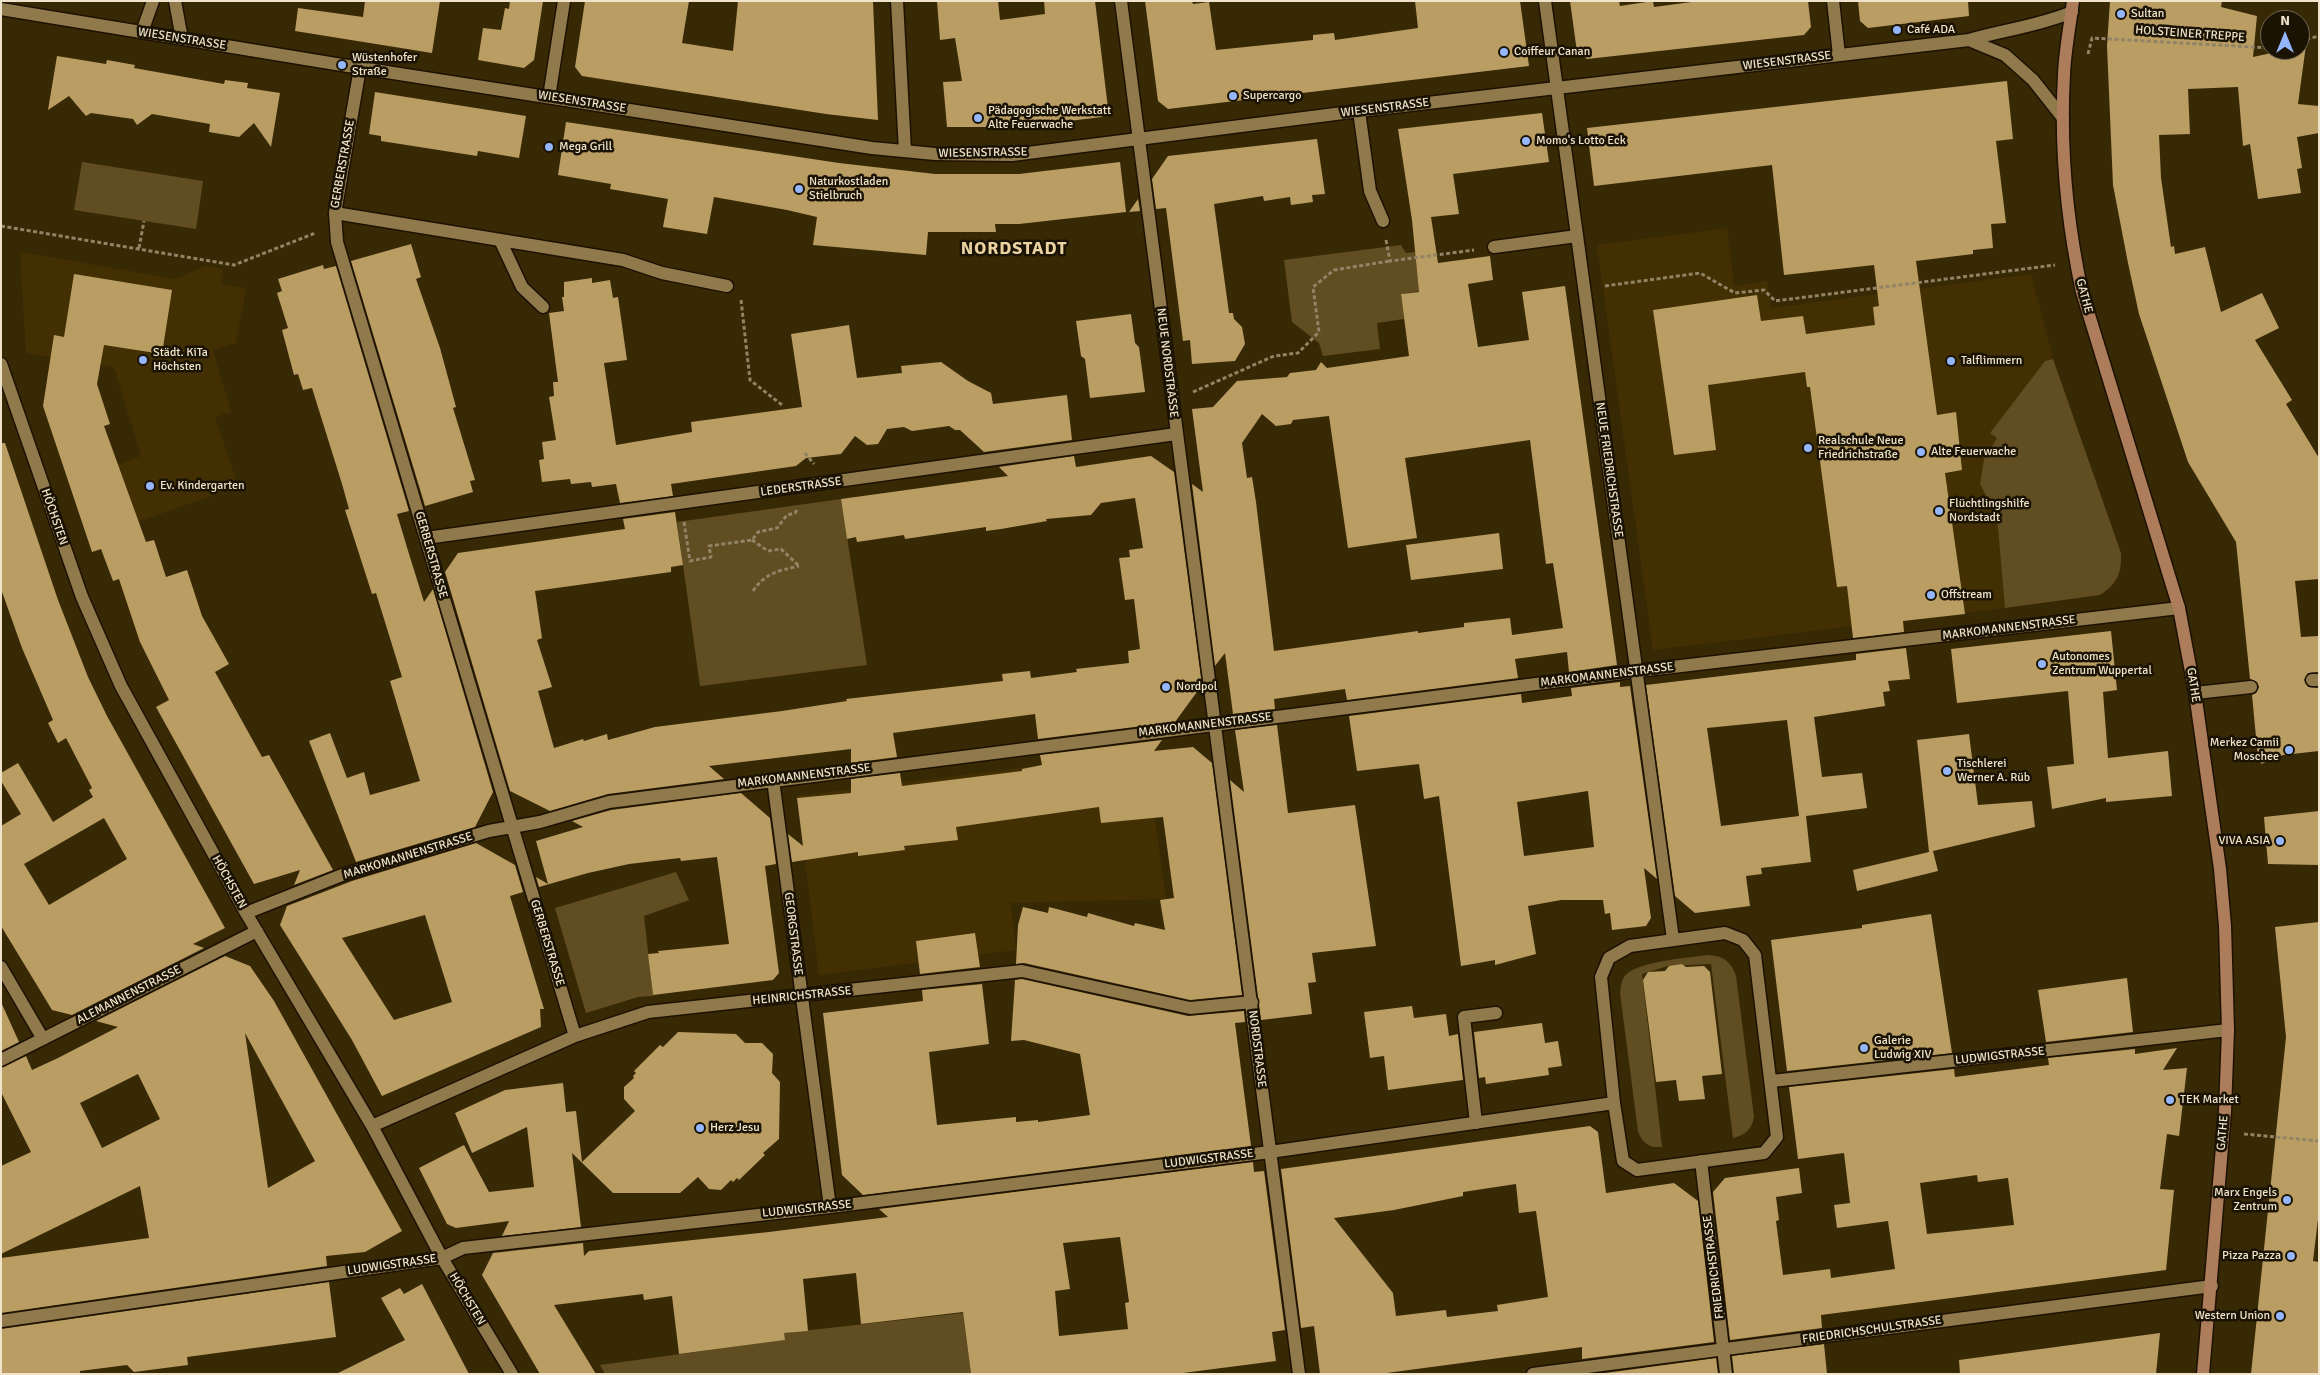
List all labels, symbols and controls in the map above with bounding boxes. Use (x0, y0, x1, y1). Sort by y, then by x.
place label: Sultan (2131, 7, 2164, 21)
marker: Sultan (2115, 8, 2127, 20)
north arrow (2260, 10, 2310, 60)
text: N (2280, 12, 2290, 29)
place label: Café ADA (1907, 23, 1955, 37)
street label: HOLSTEINER TREPPE (2135, 23, 2245, 45)
marker: Café ADA (1891, 24, 1903, 36)
street label: WIESENSTRASSE (137, 25, 227, 53)
place label: Coiffeur Canan (1514, 45, 1590, 59)
marker: Coiffeur Canan (1498, 46, 1510, 58)
street label: WIESENSTRASSE (1742, 48, 1832, 74)
place label: Wüstenhofer Straße (352, 51, 417, 79)
marker: Wüstenhofer Straße (336, 59, 348, 71)
street label: WIESENSTRASSE (537, 88, 627, 116)
place label: Supercargo (1243, 89, 1301, 103)
marker: Supercargo (1227, 90, 1239, 102)
street label: WIESENSTRASSE (1340, 95, 1430, 121)
place label: Pädagogische Werkstatt Alte Feuerwache (988, 104, 1111, 132)
marker: Pädagogische Werkstatt Alte Feuerwache (972, 112, 984, 124)
street label: GERBERSTRASSE (328, 118, 358, 210)
place label: Momo's Lotto Eck (1536, 134, 1626, 148)
marker: Momo's Lotto Eck (1520, 135, 1532, 147)
place label: Mega Grill (559, 140, 612, 154)
marker: Mega Grill (543, 141, 555, 153)
street label: WIESENSTRASSE (938, 145, 1028, 161)
place label: Naturkostladen Stielbruch (809, 175, 888, 203)
marker: Naturkostladen Stielbruch (793, 183, 805, 195)
district label: NORDSTADT (960, 238, 1068, 260)
street label: GATHE (2073, 277, 2095, 315)
street label: NEUE NORDSTRASSE (1153, 307, 1181, 419)
place label: Städt. KiTa Höchsten (153, 346, 208, 374)
marker: Städt. KiTa Höchsten (137, 354, 149, 366)
place label: Talflimmern (1961, 354, 2022, 368)
marker: Talflimmern (1945, 355, 1957, 367)
street label: NEUE FRIEDRICHSTRASSE (1592, 401, 1626, 539)
place label: Realschule Neue Friedrichstraße (1818, 434, 1903, 462)
marker: Realschule Neue Friedrichstraße (1802, 442, 1814, 454)
place label: Alte Feuerwache (1931, 445, 2016, 459)
marker: Alte Feuerwache (1915, 446, 1927, 458)
street label: LEDERSTRASSE (760, 474, 842, 500)
place label: Ev. Kindergarten (160, 479, 245, 493)
marker: Ev. Kindergarten (144, 480, 156, 492)
street label: HÖCHSTEN (38, 487, 70, 547)
place label: Flüchtlingshilfe Nordstadt (1949, 497, 2030, 525)
marker: Flüchtlingshilfe Nordstadt (1933, 505, 1945, 517)
street label: GERBERSTRASSE (412, 510, 450, 600)
place label: Offstream (1941, 588, 1992, 602)
marker: Offstream (1925, 589, 1937, 601)
street label: MARKOMANNENSTRASSE (1941, 613, 2077, 643)
place label: Autonomes Zentrum Wuppertal (2052, 650, 2152, 678)
marker: Autonomes Zentrum Wuppertal (2036, 658, 2048, 670)
street label: MARKOMANNENSTRASSE (1539, 660, 1675, 690)
street label: GATHE (2183, 667, 2203, 703)
place label: Nordpol (1176, 680, 1217, 694)
marker: Nordpol (1160, 681, 1172, 693)
street label: MARKOMANNENSTRASSE (1137, 710, 1273, 740)
place label: Merkez Camii Moschee (2210, 736, 2279, 764)
marker: Merkez Camii Moschee (2283, 744, 2295, 756)
place label: Tischlerei Werner A. Rüb (1957, 757, 2030, 785)
street label: MARKOMANNENSTRASSE (736, 761, 872, 791)
marker: Tischlerei Werner A. Rüb (1941, 765, 1953, 777)
street label: MARKOMANNENSTRASSE (342, 829, 474, 883)
place label: VIVA ASIA (2218, 834, 2270, 848)
marker: VIVA ASIA (2274, 835, 2286, 847)
street label: HÖCHSTEN (209, 853, 249, 911)
street label: GEORGSTRASSE (781, 891, 805, 977)
street label: GERBERSTRASSE (527, 898, 567, 988)
street label: ALEMANNENSTRASSE (74, 962, 184, 1028)
street label: HEINRICHSTRASSE (752, 984, 852, 1008)
street label: NORDSTRASSE (1245, 1009, 1269, 1089)
place label: Galerie Ludwig XIV (1874, 1034, 1931, 1062)
marker: Galerie Ludwig XIV (1858, 1042, 1870, 1054)
street label: LUDWIGSTRASSE (1954, 1044, 2046, 1068)
place label: TEK Market (2180, 1093, 2239, 1107)
marker: TEK Market (2164, 1094, 2176, 1106)
street label: GATHE (2214, 1115, 2232, 1151)
place label: Herz Jesu (710, 1121, 760, 1135)
marker: Herz Jesu (694, 1122, 706, 1134)
street label: LUDWIGSTRASSE (1163, 1146, 1255, 1172)
place label: Marx Engels Zentrum (2214, 1186, 2277, 1214)
marker: Marx Engels Zentrum (2281, 1194, 2293, 1206)
street label: LUDWIGSTRASSE (761, 1197, 853, 1221)
street label: FRIEDRICHSTRASSE (1700, 1214, 1728, 1320)
place label: Pizza Pazza (2222, 1249, 2281, 1263)
marker: Pizza Pazza (2285, 1250, 2297, 1262)
street label: LUDWIGSTRASSE (346, 1252, 438, 1278)
street label: HÖCHSTEN (446, 1270, 488, 1328)
place label: Western Union (2195, 1309, 2270, 1323)
marker: Western Union (2274, 1310, 2286, 1322)
street label: FRIEDRICHSCHULSTRASSE (1801, 1313, 1943, 1347)

